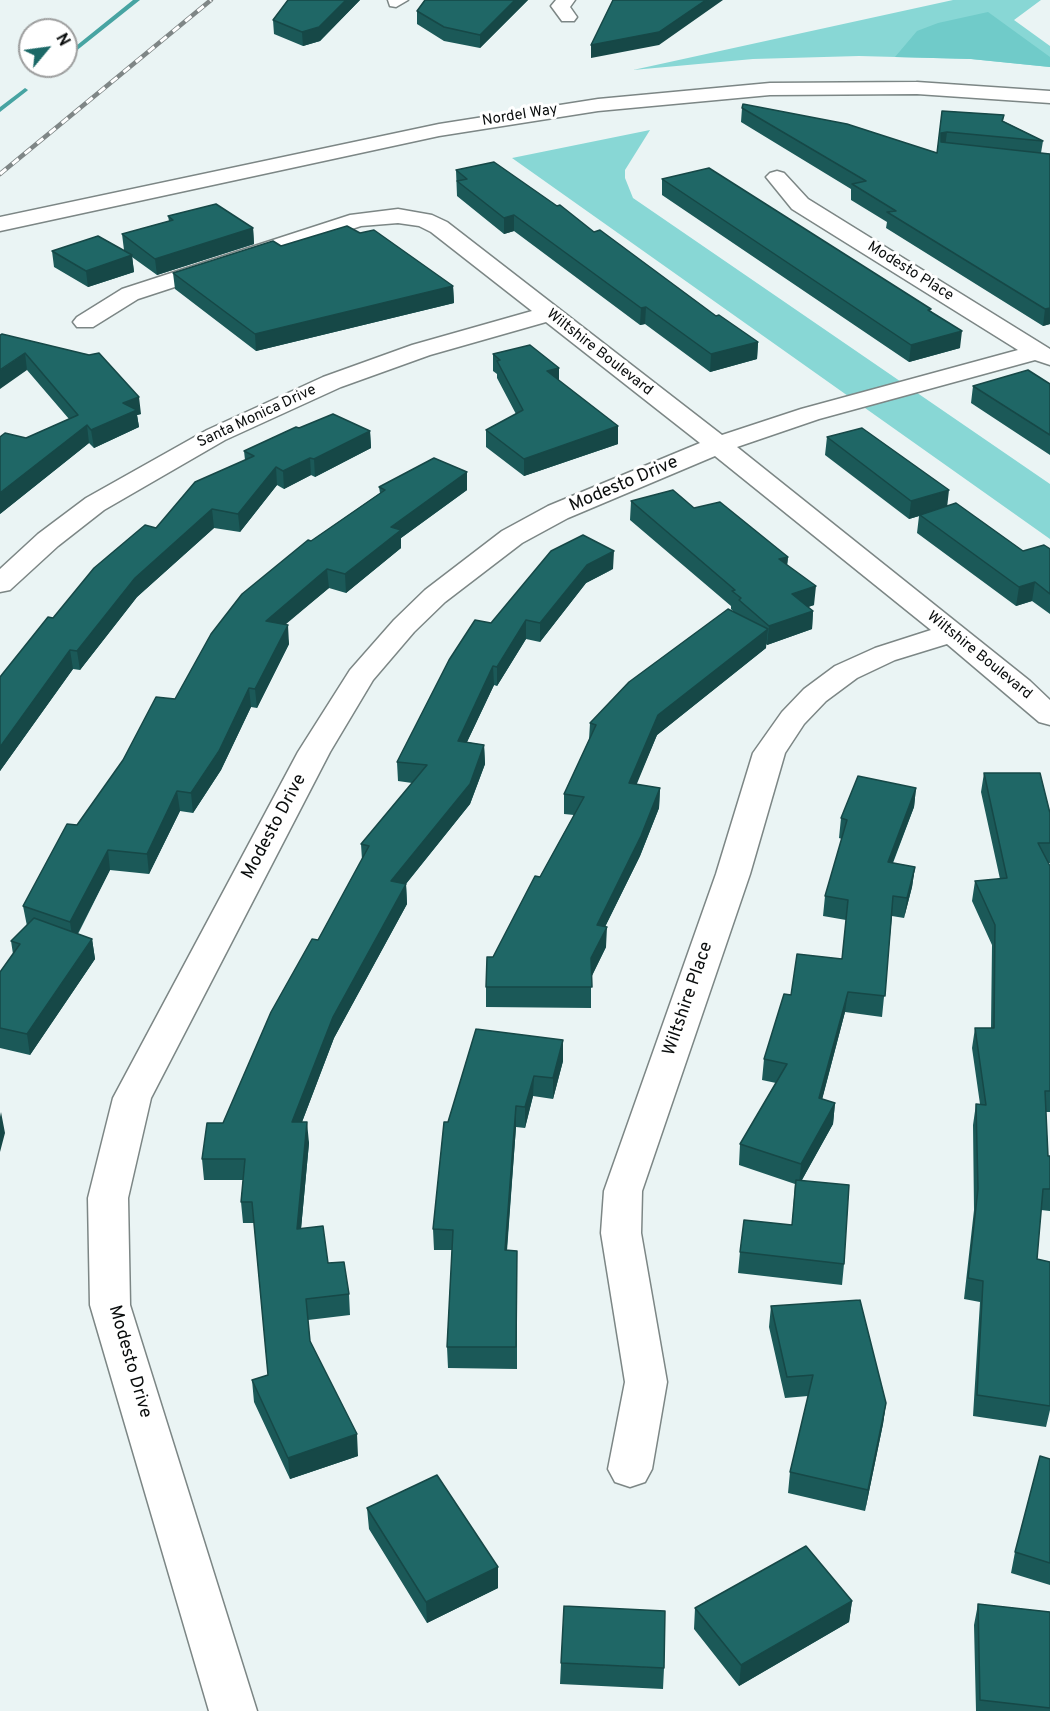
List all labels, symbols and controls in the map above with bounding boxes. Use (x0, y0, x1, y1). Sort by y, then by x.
north arrow (18, 18, 78, 78)
text: N (50, 30, 74, 50)
street label: Nordel Way (481, 101, 559, 131)
street label: Modesto Place (863, 238, 957, 306)
street label: Wiltshire Boulevard (542, 306, 656, 400)
street label: Santa Monica Drive (195, 382, 319, 452)
street label: Modesto Drive (566, 452, 682, 518)
street label: Wiltshire Boulevard (923, 608, 1035, 704)
street label: Modesto Drive (238, 771, 312, 883)
street label: Wiltshire Place (659, 939, 719, 1059)
street label: Modesto Drive (103, 1303, 155, 1421)

